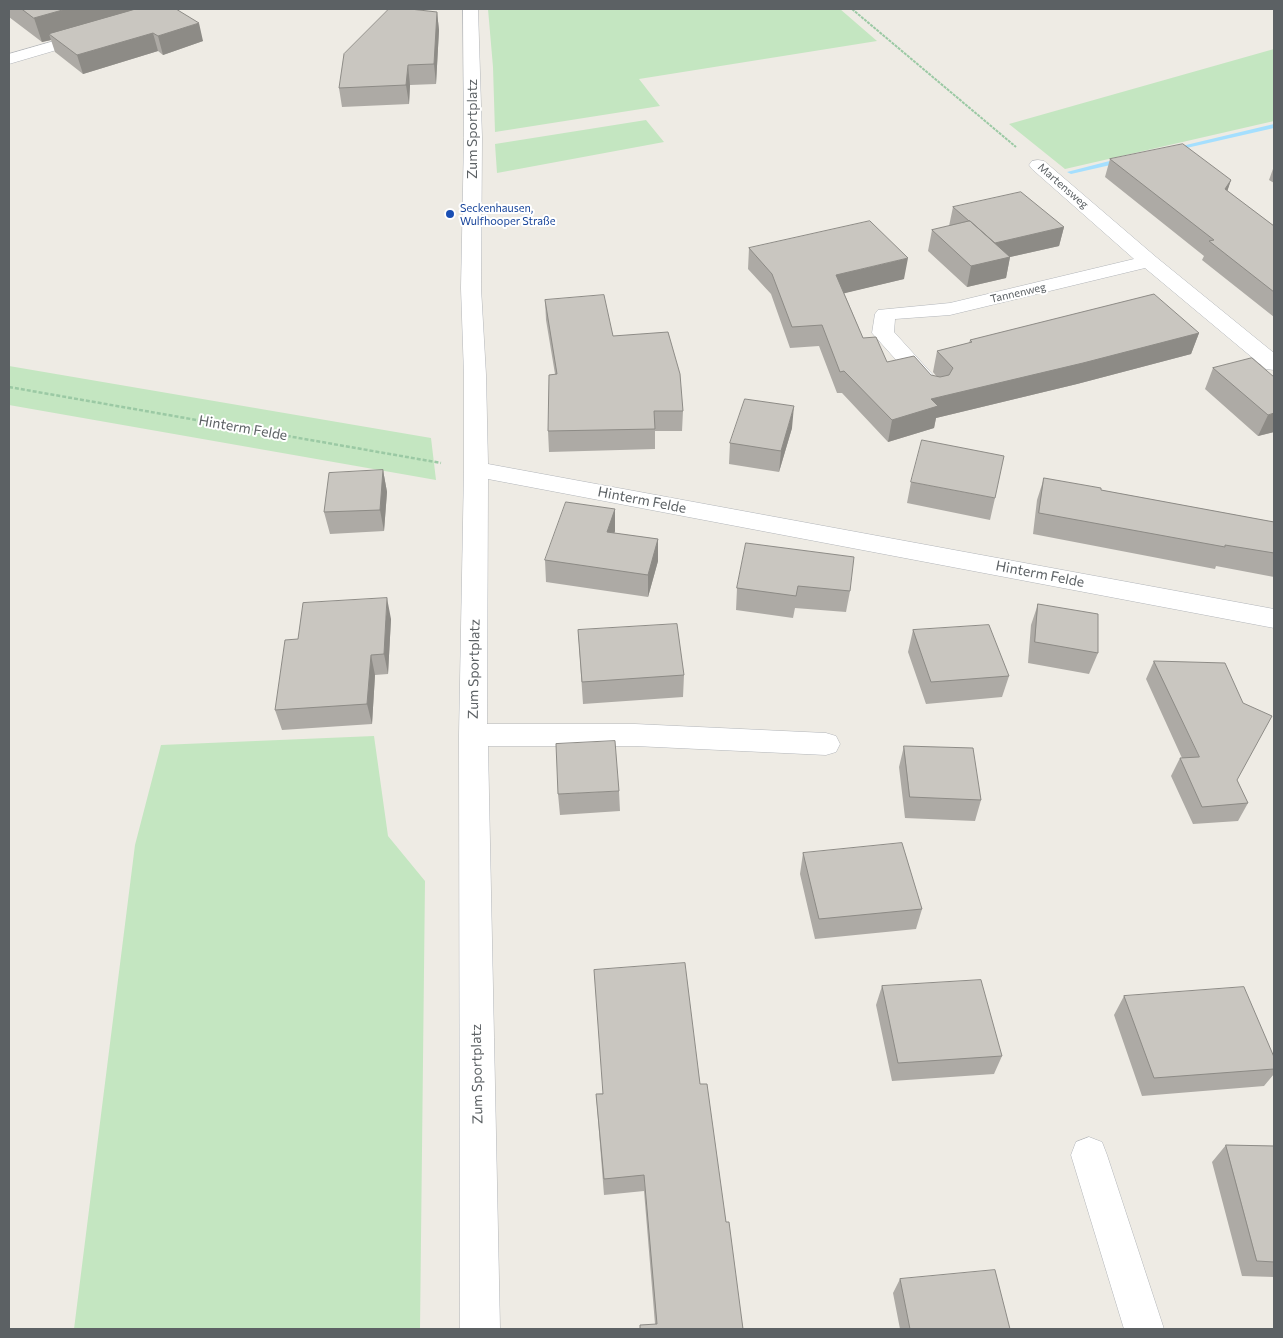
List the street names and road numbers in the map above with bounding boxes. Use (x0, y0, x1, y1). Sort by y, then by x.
street label: Zum Sportplatz (464, 79, 480, 179)
street label: Martensweg (1035, 161, 1091, 211)
street label: Tannenweg (989, 280, 1047, 306)
street label: Hinterm Felde (197, 412, 289, 444)
street label: Hinterm Felde (596, 483, 688, 517)
street label: Hinterm Felde (994, 557, 1086, 591)
street label: Zum Sportplatz (465, 619, 483, 719)
street label: Zum Sportplatz (468, 1024, 486, 1124)

